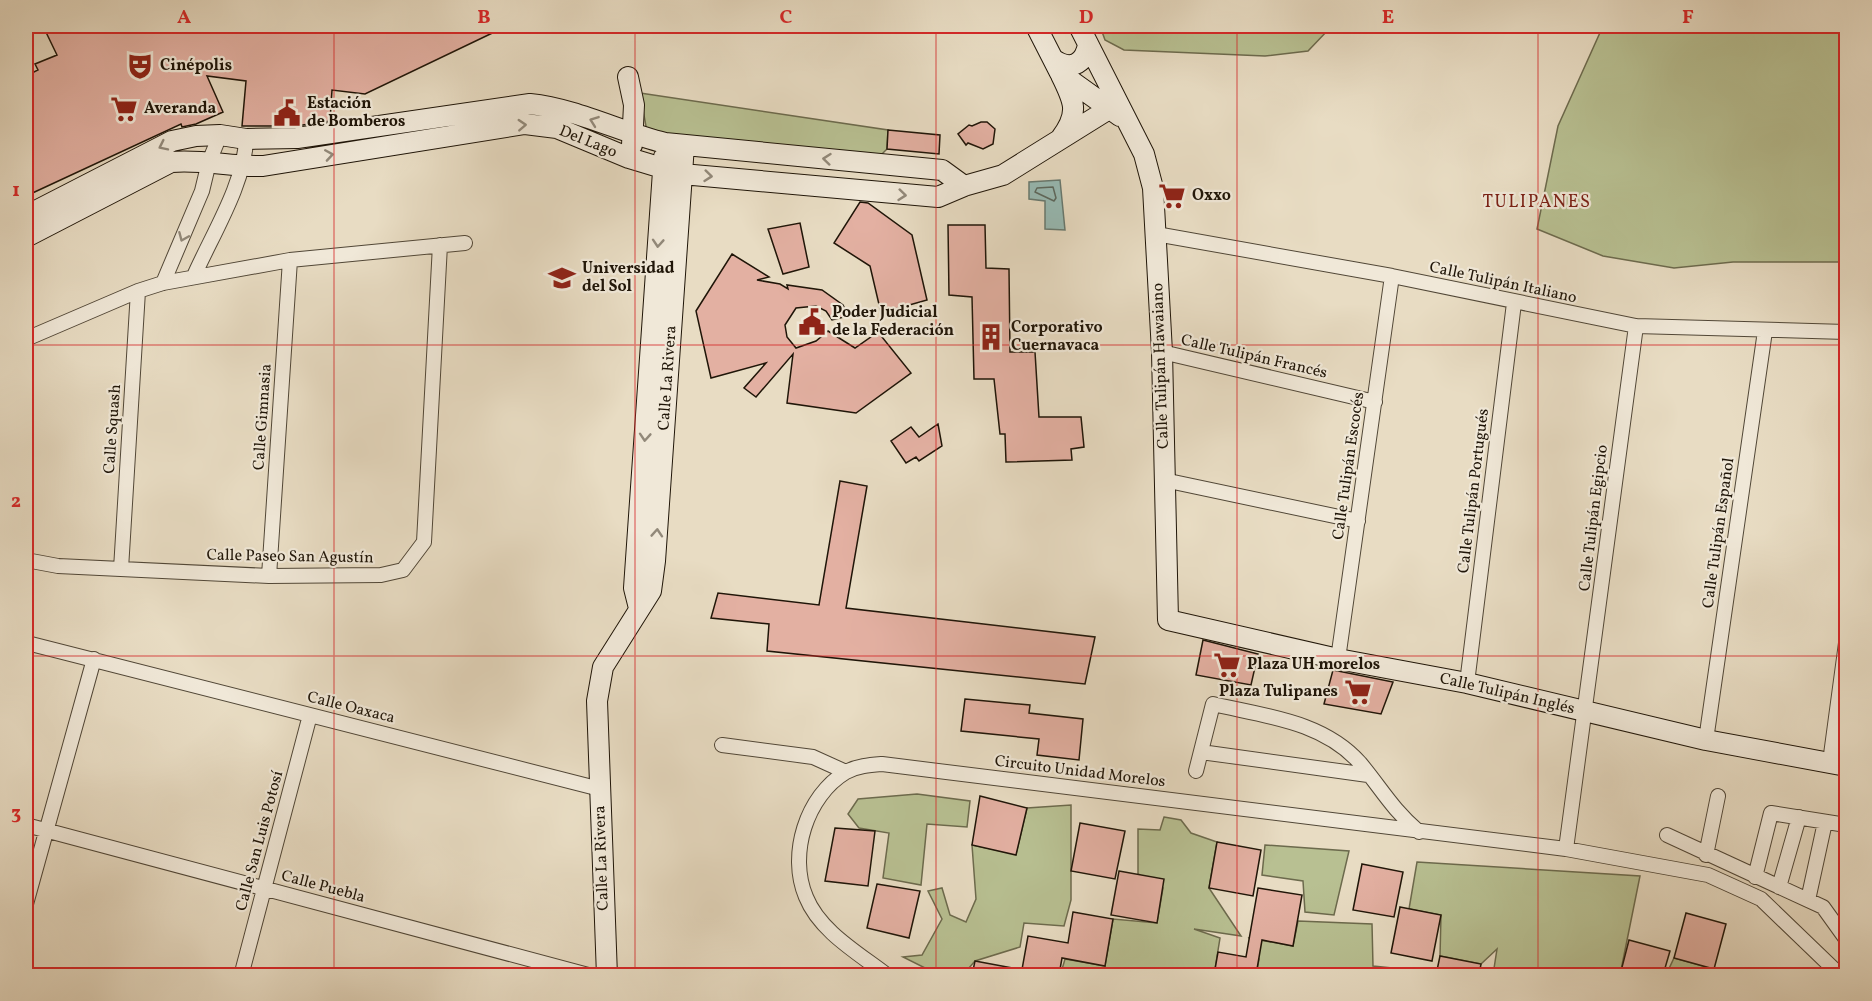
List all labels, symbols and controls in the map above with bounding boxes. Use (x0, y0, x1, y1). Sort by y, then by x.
text: A (177, 4, 191, 32)
text: B (477, 4, 491, 32)
text: C (780, 4, 793, 32)
text: D (1079, 4, 1093, 32)
text: E (1382, 4, 1394, 32)
text: F (1682, 4, 1694, 32)
theatre icon: Cinépolis (125, 51, 155, 81)
place label: Cinépolis (160, 55, 232, 77)
place label: Estación de Bomberos (307, 93, 405, 133)
supermarket icon: Averanda (109, 94, 139, 124)
place label: Averanda (144, 98, 217, 120)
public building icon: Estación de Bomberos (272, 98, 302, 128)
one-way arrow (589, 116, 600, 129)
one-way arrow (517, 119, 526, 132)
street label: Del Lago (556, 120, 620, 164)
one-way arrow (159, 138, 170, 150)
one-way arrow (325, 150, 334, 162)
one-way arrow (822, 153, 831, 166)
one-way arrow (703, 169, 712, 182)
text: 1 (12, 177, 20, 205)
supermarket icon: Oxxo (1157, 181, 1187, 211)
place label: Oxxo (1192, 185, 1231, 207)
one-way arrow (897, 188, 907, 201)
district label: TULIPANES (1483, 190, 1591, 215)
one-way arrow (178, 231, 190, 242)
one-way arrow (652, 238, 665, 247)
street label: Calle Tulipán Italiano (1427, 257, 1579, 309)
place label: Universidad del Sol (582, 258, 675, 298)
school or university icon: Universidad del Sol (547, 263, 577, 293)
street label: Calle Tulipán Hawaiano (1147, 283, 1175, 449)
place label: Poder Judicial de la Federación (832, 302, 954, 342)
public building icon: Poder Judicial de la Federación (797, 307, 827, 337)
place label: Corporativo Cuernavaca (1011, 317, 1103, 357)
building icon: Corporativo Cuernavaca (976, 322, 1006, 352)
street label: Calle La Rivera (653, 325, 683, 431)
street label: Calle Tulipán Francés (1179, 329, 1330, 385)
street label: Calle Gimnasia (248, 363, 278, 471)
street label: Calle Squash (99, 383, 127, 475)
street label: Calle Tulipán Escocés (1328, 391, 1370, 541)
street label: Calle Tulipán Portugués (1453, 407, 1495, 575)
one-way arrow (639, 433, 652, 442)
street label: Calle Tulipán Egipcio (1574, 443, 1614, 593)
street label: Calle Tulipán Español (1698, 456, 1740, 610)
text: 2 (11, 488, 21, 516)
one-way arrow (651, 528, 664, 537)
street label: Calle Paseo San Agustín (206, 545, 374, 569)
supermarket icon: Plaza UH morelos (1212, 650, 1242, 680)
place label: Plaza UH morelos (1247, 654, 1380, 676)
street label: Calle Tulipán Inglés (1437, 668, 1577, 720)
supermarket icon: Plaza Tulipanes (1343, 677, 1373, 707)
place label: Plaza Tulipanes (1219, 681, 1338, 703)
street label: Calle Oaxaca (305, 686, 397, 730)
street label: Circuito Unidad Morelos (993, 751, 1167, 793)
street label: Calle San Luis Potosí (231, 768, 289, 914)
text: 3 (11, 800, 21, 828)
street label: Calle La Rivera (589, 805, 615, 911)
street label: Calle Puebla (279, 865, 367, 909)

